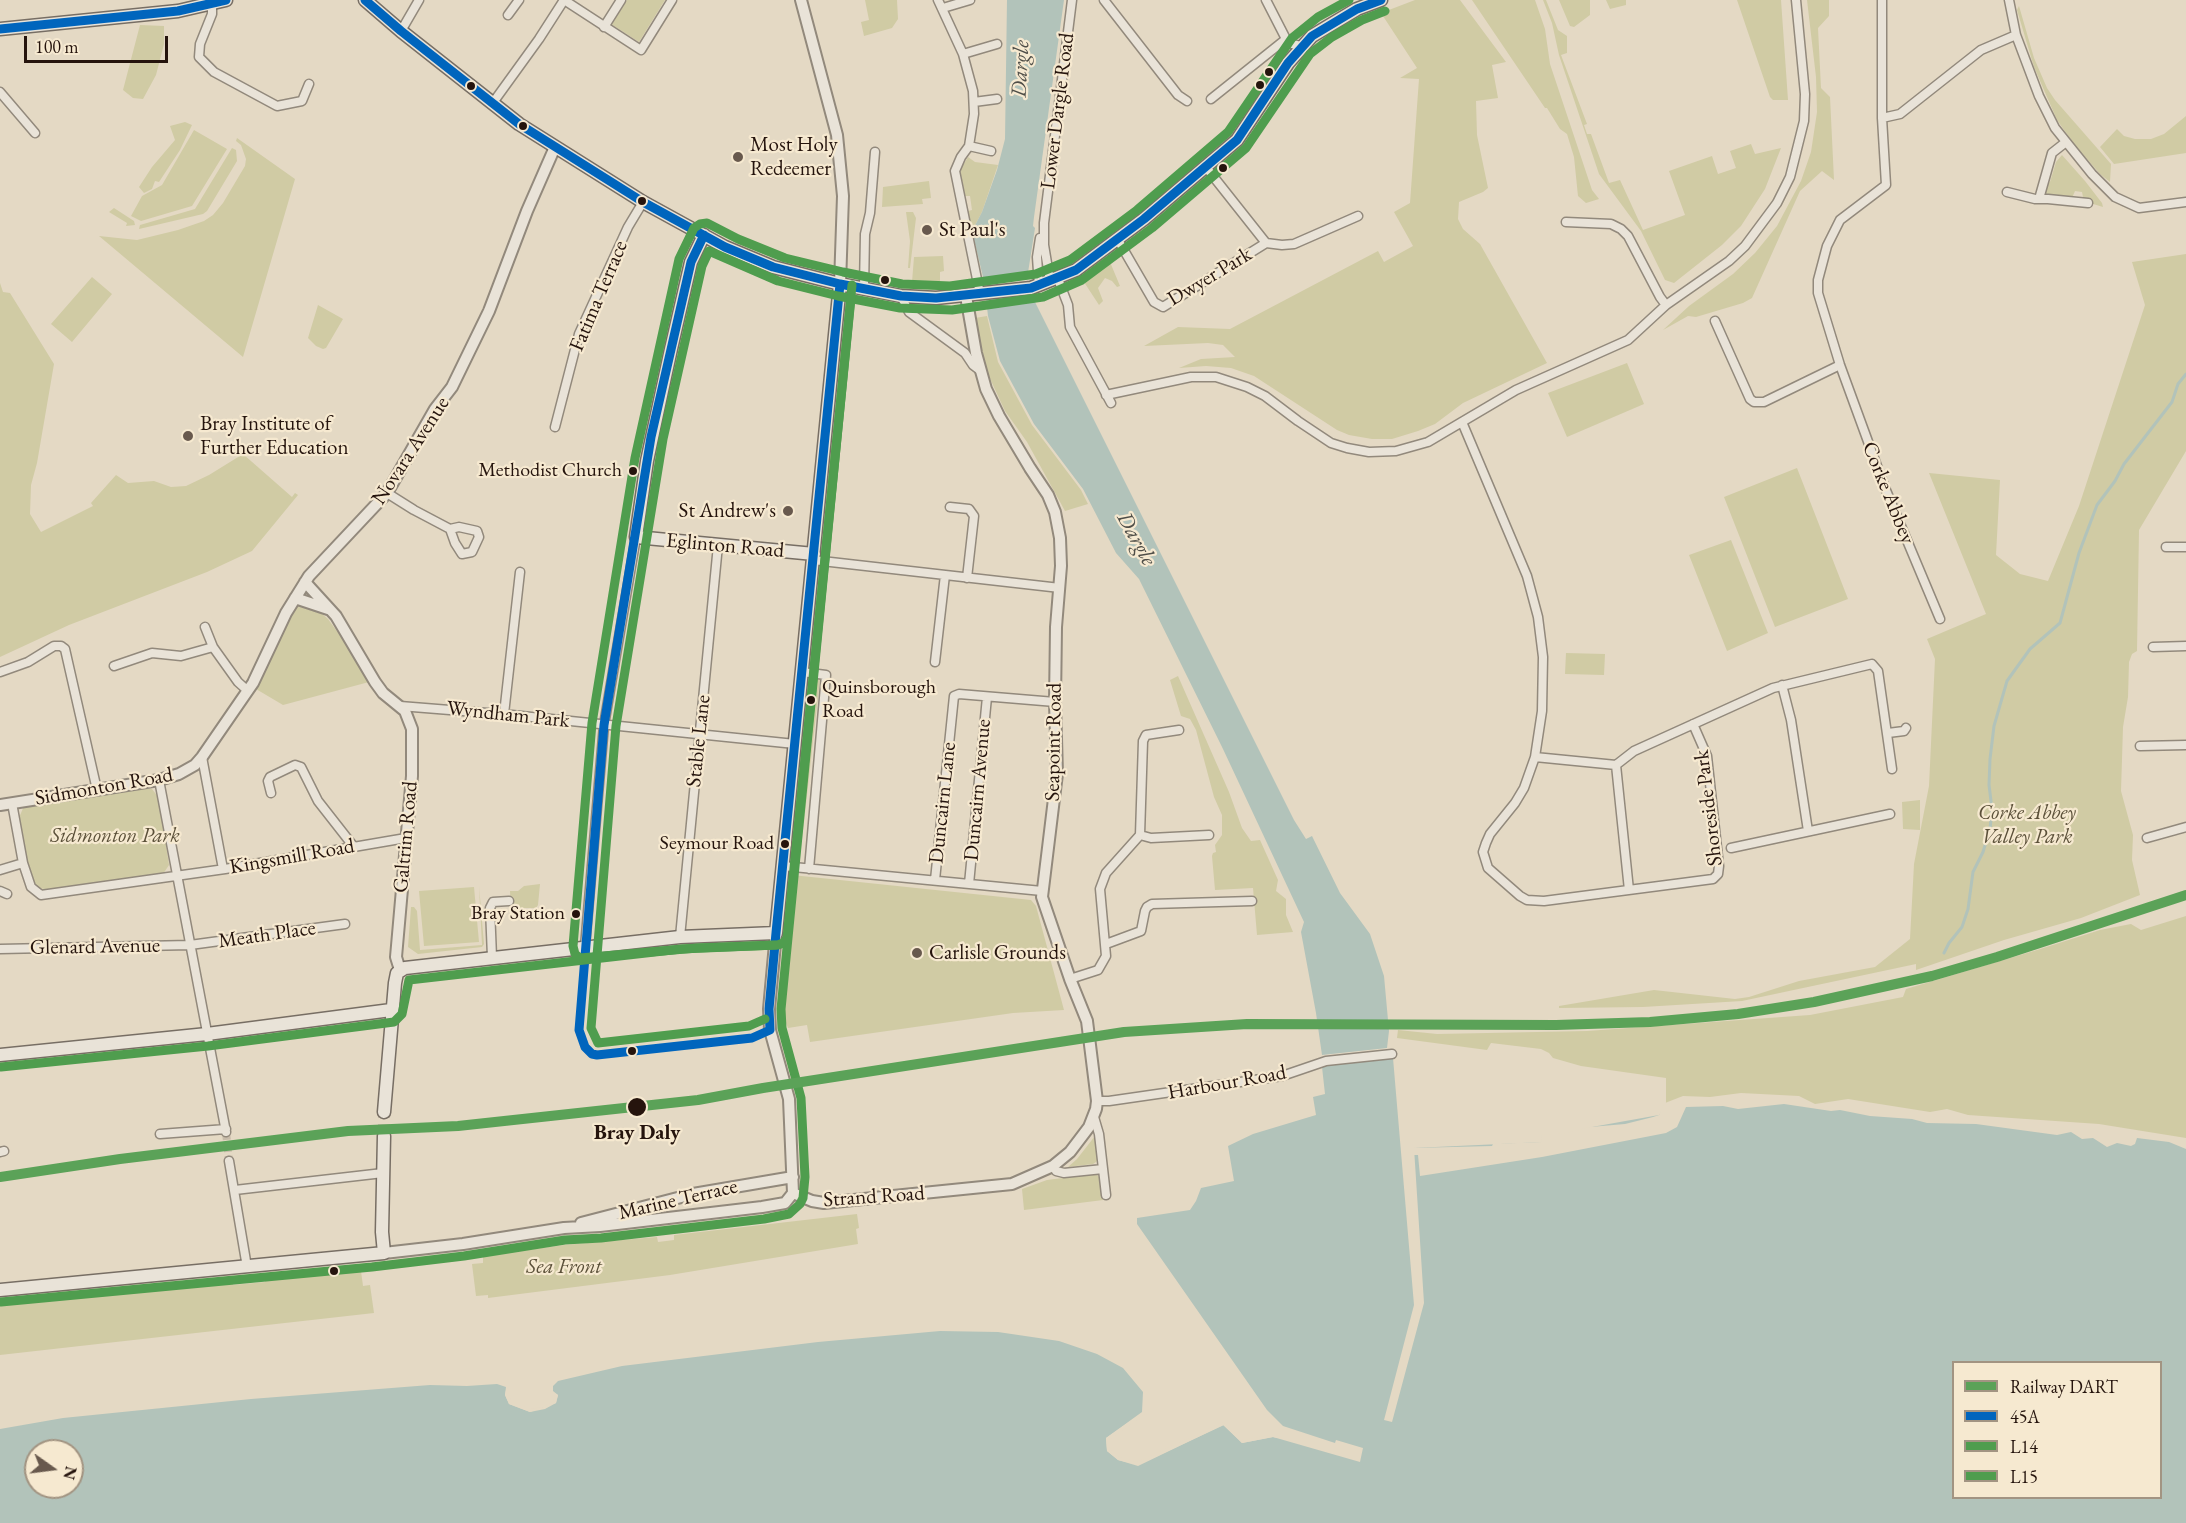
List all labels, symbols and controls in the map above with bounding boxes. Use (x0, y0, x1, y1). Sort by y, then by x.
scale bar (27, 24, 171, 62)
street label: Lower Dargle Road (1036, 31, 1080, 191)
text: 100 m (35, 35, 79, 58)
water label: Dargle (1006, 40, 1036, 98)
unlabelled marker (1263, 66, 1275, 78)
unlabelled marker (1254, 79, 1266, 91)
unlabelled marker (465, 80, 477, 92)
unlabelled marker (517, 120, 529, 132)
place label: Most Holy Redeemer (750, 132, 838, 182)
marker: Most Holy Redeemer (731, 150, 745, 164)
unlabelled marker (1217, 162, 1229, 174)
unlabelled marker (636, 195, 648, 207)
place label: St Paul's (939, 217, 1006, 243)
marker: St Paul's (920, 223, 934, 237)
street label: Fatima Terrace (564, 237, 634, 355)
street label: Dwyer Park (1163, 242, 1257, 312)
unlabelled marker (879, 274, 891, 286)
street label: Novara Avenue (367, 392, 455, 510)
place label: Bray Institute of Further Education (200, 411, 348, 461)
marker: Bray Institute of Further Education (181, 429, 195, 443)
street label: Corke Abbey (1856, 438, 1920, 548)
place label: Methodist Church (478, 459, 622, 483)
marker: Methodist Church (627, 465, 639, 477)
place label: St Andrew's (679, 498, 776, 524)
marker: St Andrew's (781, 504, 795, 518)
water label: Dargle (1110, 507, 1162, 571)
street label: Eglinton Road (665, 528, 785, 564)
place label: Quinsborough Road (822, 676, 936, 723)
street label: Seapoint Road (1040, 682, 1068, 802)
street label: Stable Lane (682, 694, 716, 788)
marker: Quinsborough Road (805, 694, 817, 706)
street label: Wyndham Park (445, 696, 571, 734)
street label: Duncairn Avenue (959, 718, 997, 862)
street label: Duncairn Lane (924, 741, 962, 865)
street label: Shoreside Park (1689, 748, 1729, 868)
street label: Sidmonton Road (33, 762, 175, 812)
street label: Galtrim Road (389, 780, 423, 894)
park label: Corke Abbey Valley Park (1978, 800, 2076, 850)
park label: Sidmonton Park (50, 823, 180, 849)
place label: Seymour Road (660, 832, 774, 856)
street label: Kingsmill Road (228, 834, 356, 880)
marker: Seymour Road (779, 838, 791, 850)
place label: Bray Station (471, 902, 565, 926)
marker: Bray Station (570, 908, 582, 920)
street label: Meath Place (217, 916, 317, 954)
street label: Glenard Avenue (30, 933, 160, 961)
place label: Carlisle Grounds (929, 940, 1066, 966)
marker: Carlisle Grounds (910, 946, 924, 960)
unlabelled marker (626, 1045, 638, 1057)
street label: Harbour Road (1166, 1060, 1288, 1106)
marker: Bray Daly (626, 1096, 648, 1118)
place label: Bray Daly (594, 1120, 680, 1146)
street label: Marine Terrace (616, 1174, 740, 1226)
street label: Strand Road (822, 1181, 926, 1213)
park label: Sea Front (526, 1254, 602, 1280)
unlabelled marker (328, 1265, 340, 1277)
legend (1952, 1361, 2162, 1499)
text: Railway DART (2010, 1375, 2118, 1398)
text: 45A (2010, 1405, 2040, 1428)
text: L14 (2010, 1435, 2038, 1458)
north arrow (24, 1439, 84, 1499)
text: N (58, 1464, 82, 1482)
text: L15 (2010, 1465, 2038, 1488)

